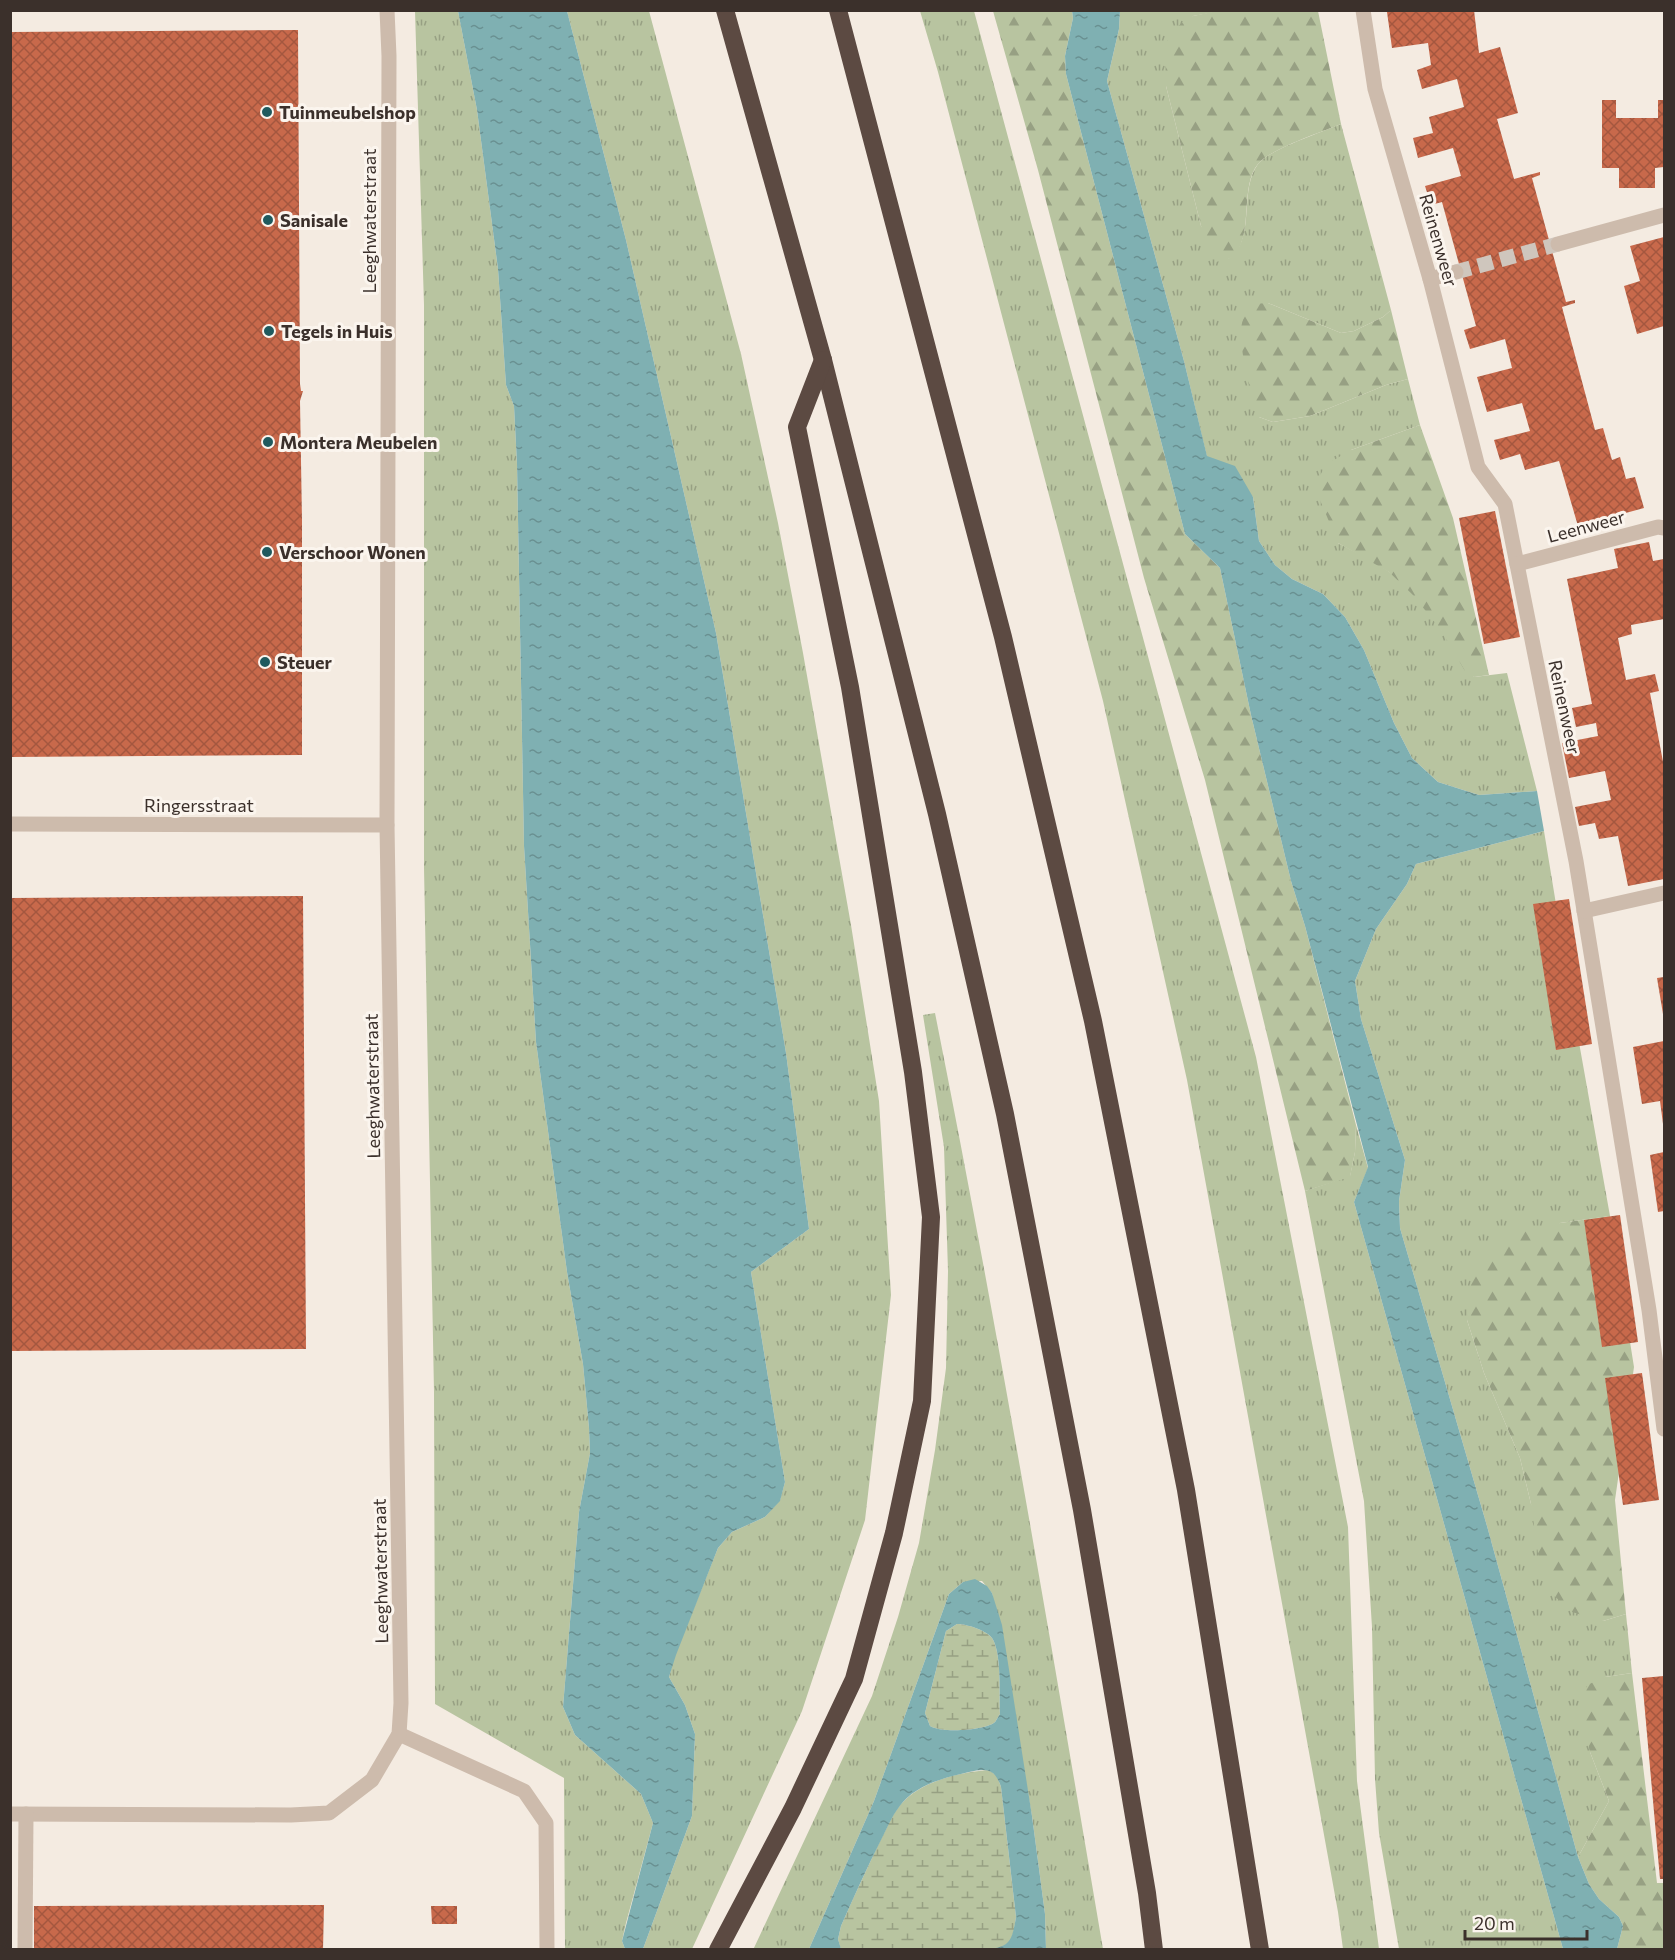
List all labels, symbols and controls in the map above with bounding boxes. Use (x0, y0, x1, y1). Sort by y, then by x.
place label: Tuinmeubelshop (279, 101, 416, 123)
marker: Tuinmeubelshop (260, 105, 274, 119)
street label: Leeghwaterstraat (358, 148, 380, 294)
street label: Reinenweer (1415, 191, 1463, 289)
place label: Sanisale (280, 209, 348, 231)
marker: Sanisale (261, 213, 275, 227)
place label: Tegels in Huis (281, 320, 393, 342)
marker: Tegels in Huis (262, 324, 276, 338)
place label: Montera Meubelen (280, 431, 438, 453)
marker: Montera Meubelen (261, 435, 275, 449)
street label: Leenweer (1545, 505, 1627, 547)
place label: Verschoor Wonen (279, 541, 426, 563)
marker: Verschoor Wonen (260, 545, 274, 559)
place label: Steuer (277, 651, 332, 673)
marker: Steuer (258, 655, 272, 669)
street label: Reinenweer (1544, 658, 1586, 756)
street label: Ringersstraat (144, 794, 254, 816)
street label: Leeghwaterstraat (360, 1013, 384, 1159)
street label: Leeghwaterstraat (368, 1498, 392, 1644)
scale bar (1465, 1903, 1586, 1941)
text: 20 m (1474, 1912, 1515, 1934)

